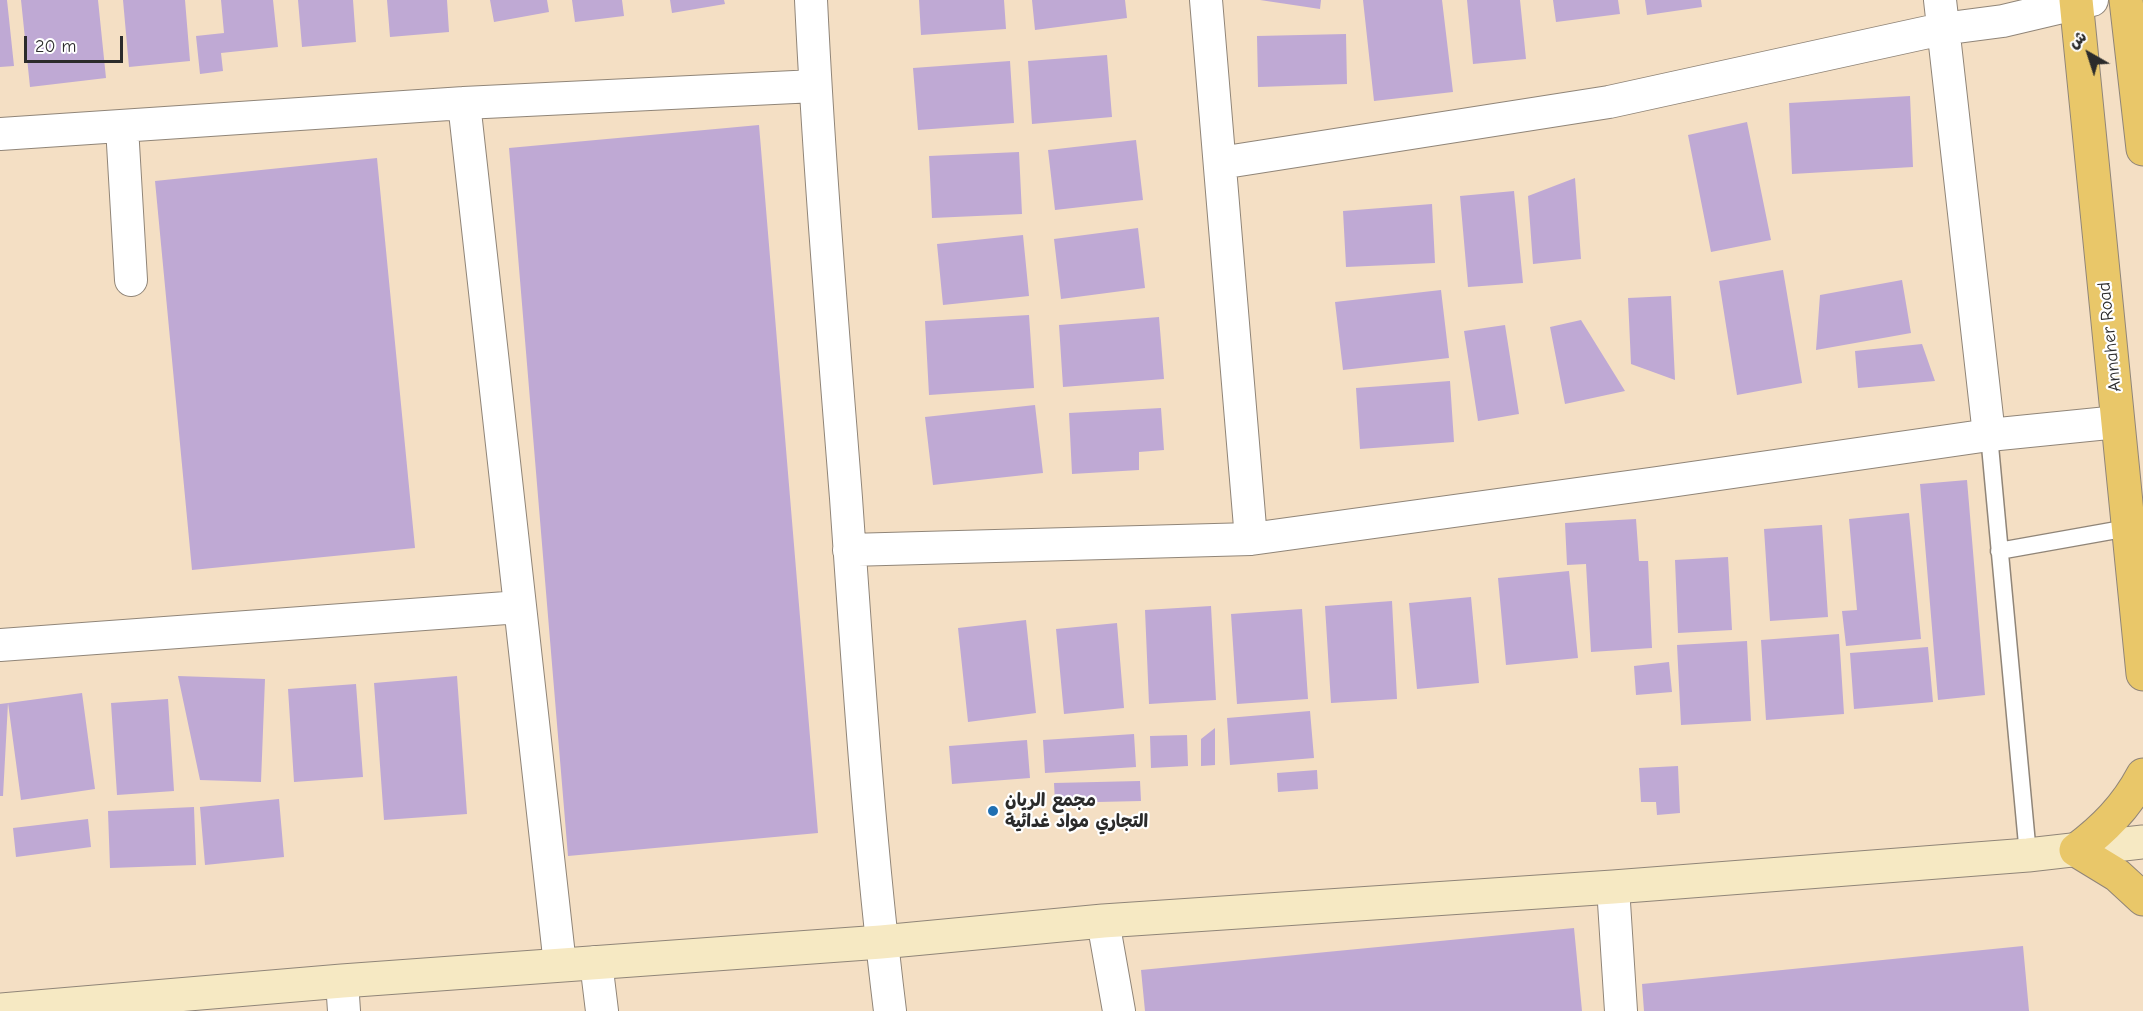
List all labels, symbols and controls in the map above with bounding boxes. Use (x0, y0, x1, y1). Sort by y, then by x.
scale bar (27, 24, 126, 62)
north arrow (2059, 24, 2119, 84)
text: ش (2065, 27, 2090, 53)
text: 20 m (35, 36, 76, 57)
street label: Annaher Road (2093, 281, 2127, 393)
place label: مجمع الريان التجاري مواد غدائية (1005, 790, 1148, 832)
marker: مجمع الريان التجاري مواد غدائية (986, 804, 1000, 818)

